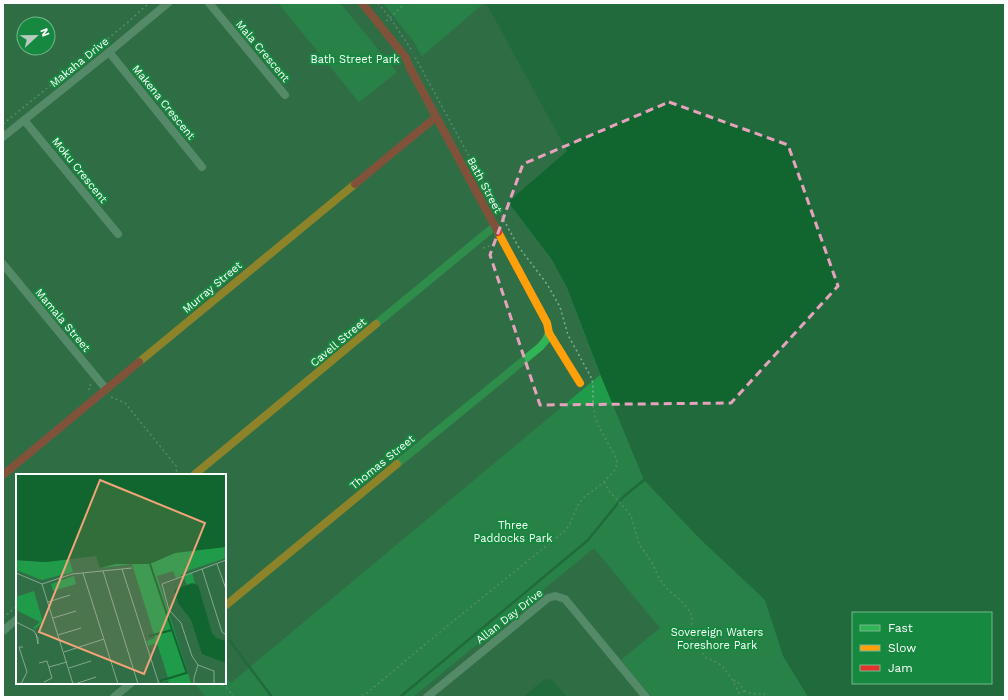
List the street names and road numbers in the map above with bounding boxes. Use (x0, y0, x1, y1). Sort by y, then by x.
street label: Mala Crescent (233, 18, 292, 85)
street label: Makaha Drive (47, 35, 111, 90)
street label: Makena Crescent (130, 62, 198, 143)
street label: Moku Crescent (49, 135, 110, 206)
street label: Bath Street (464, 155, 505, 216)
street label: Murray Street (180, 259, 245, 316)
street label: Mamala Street (32, 286, 93, 355)
street label: Cavell Street (308, 315, 369, 369)
street label: Thomas Street (347, 432, 417, 492)
street label: Allan Day Drive (473, 586, 545, 646)

